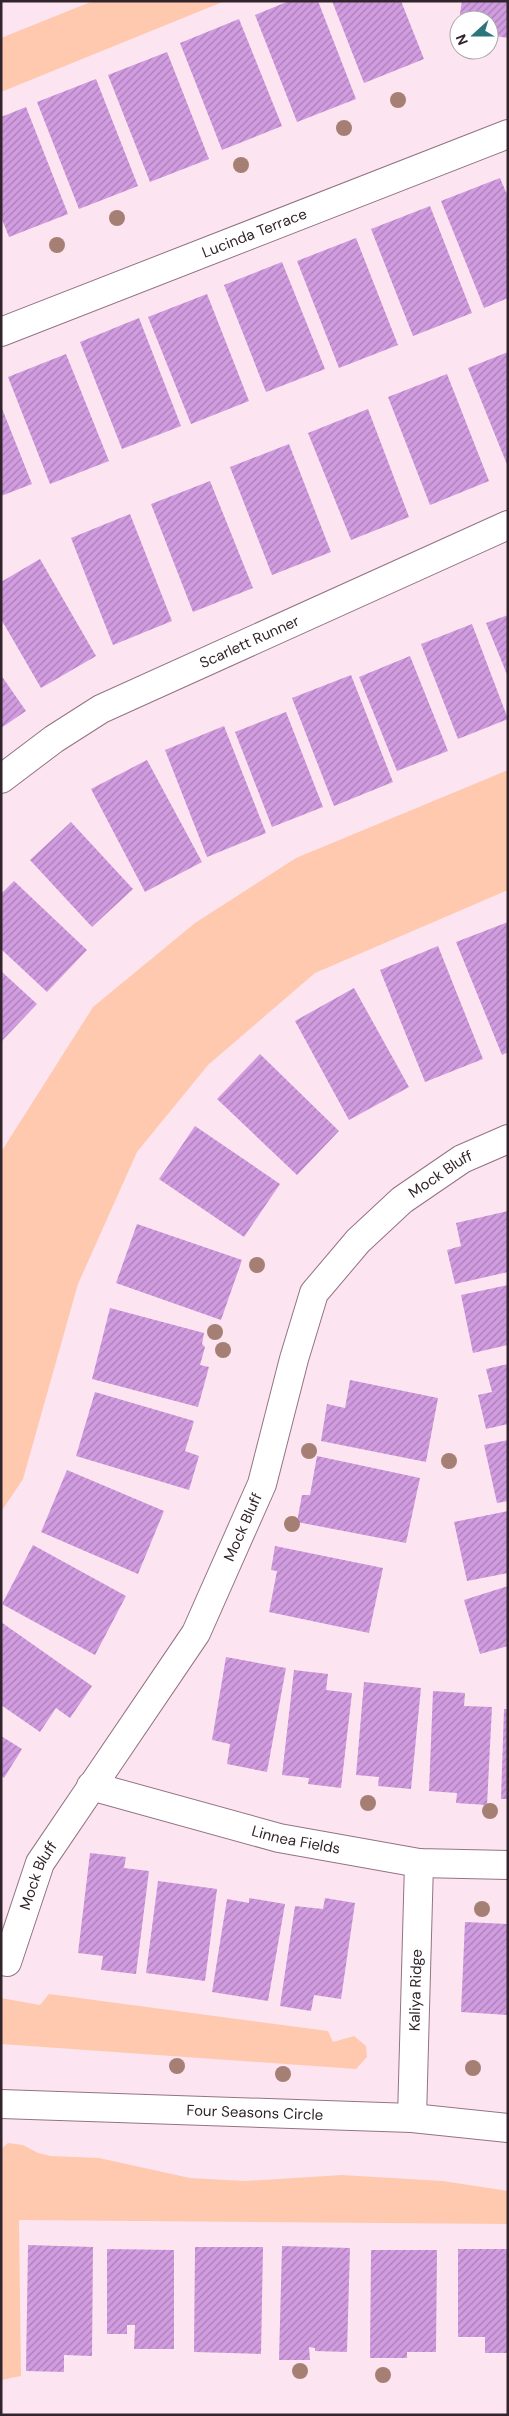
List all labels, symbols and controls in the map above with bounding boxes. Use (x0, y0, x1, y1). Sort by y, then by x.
north arrow (449, 10, 499, 60)
text: N (452, 32, 472, 48)
street label: Lucinda Terrace (199, 204, 310, 263)
street label: Scarlett Runner (196, 611, 303, 673)
street label: Mock Bluff (405, 1146, 475, 1203)
street label: Mock Bluff (219, 1490, 267, 1565)
street label: Linnea Fields (249, 1821, 342, 1859)
street label: Mock Bluff (15, 1837, 62, 1912)
street label: Kaliya Ridge (404, 1949, 427, 2031)
street label: Four Seasons Circle (186, 2100, 324, 2125)

